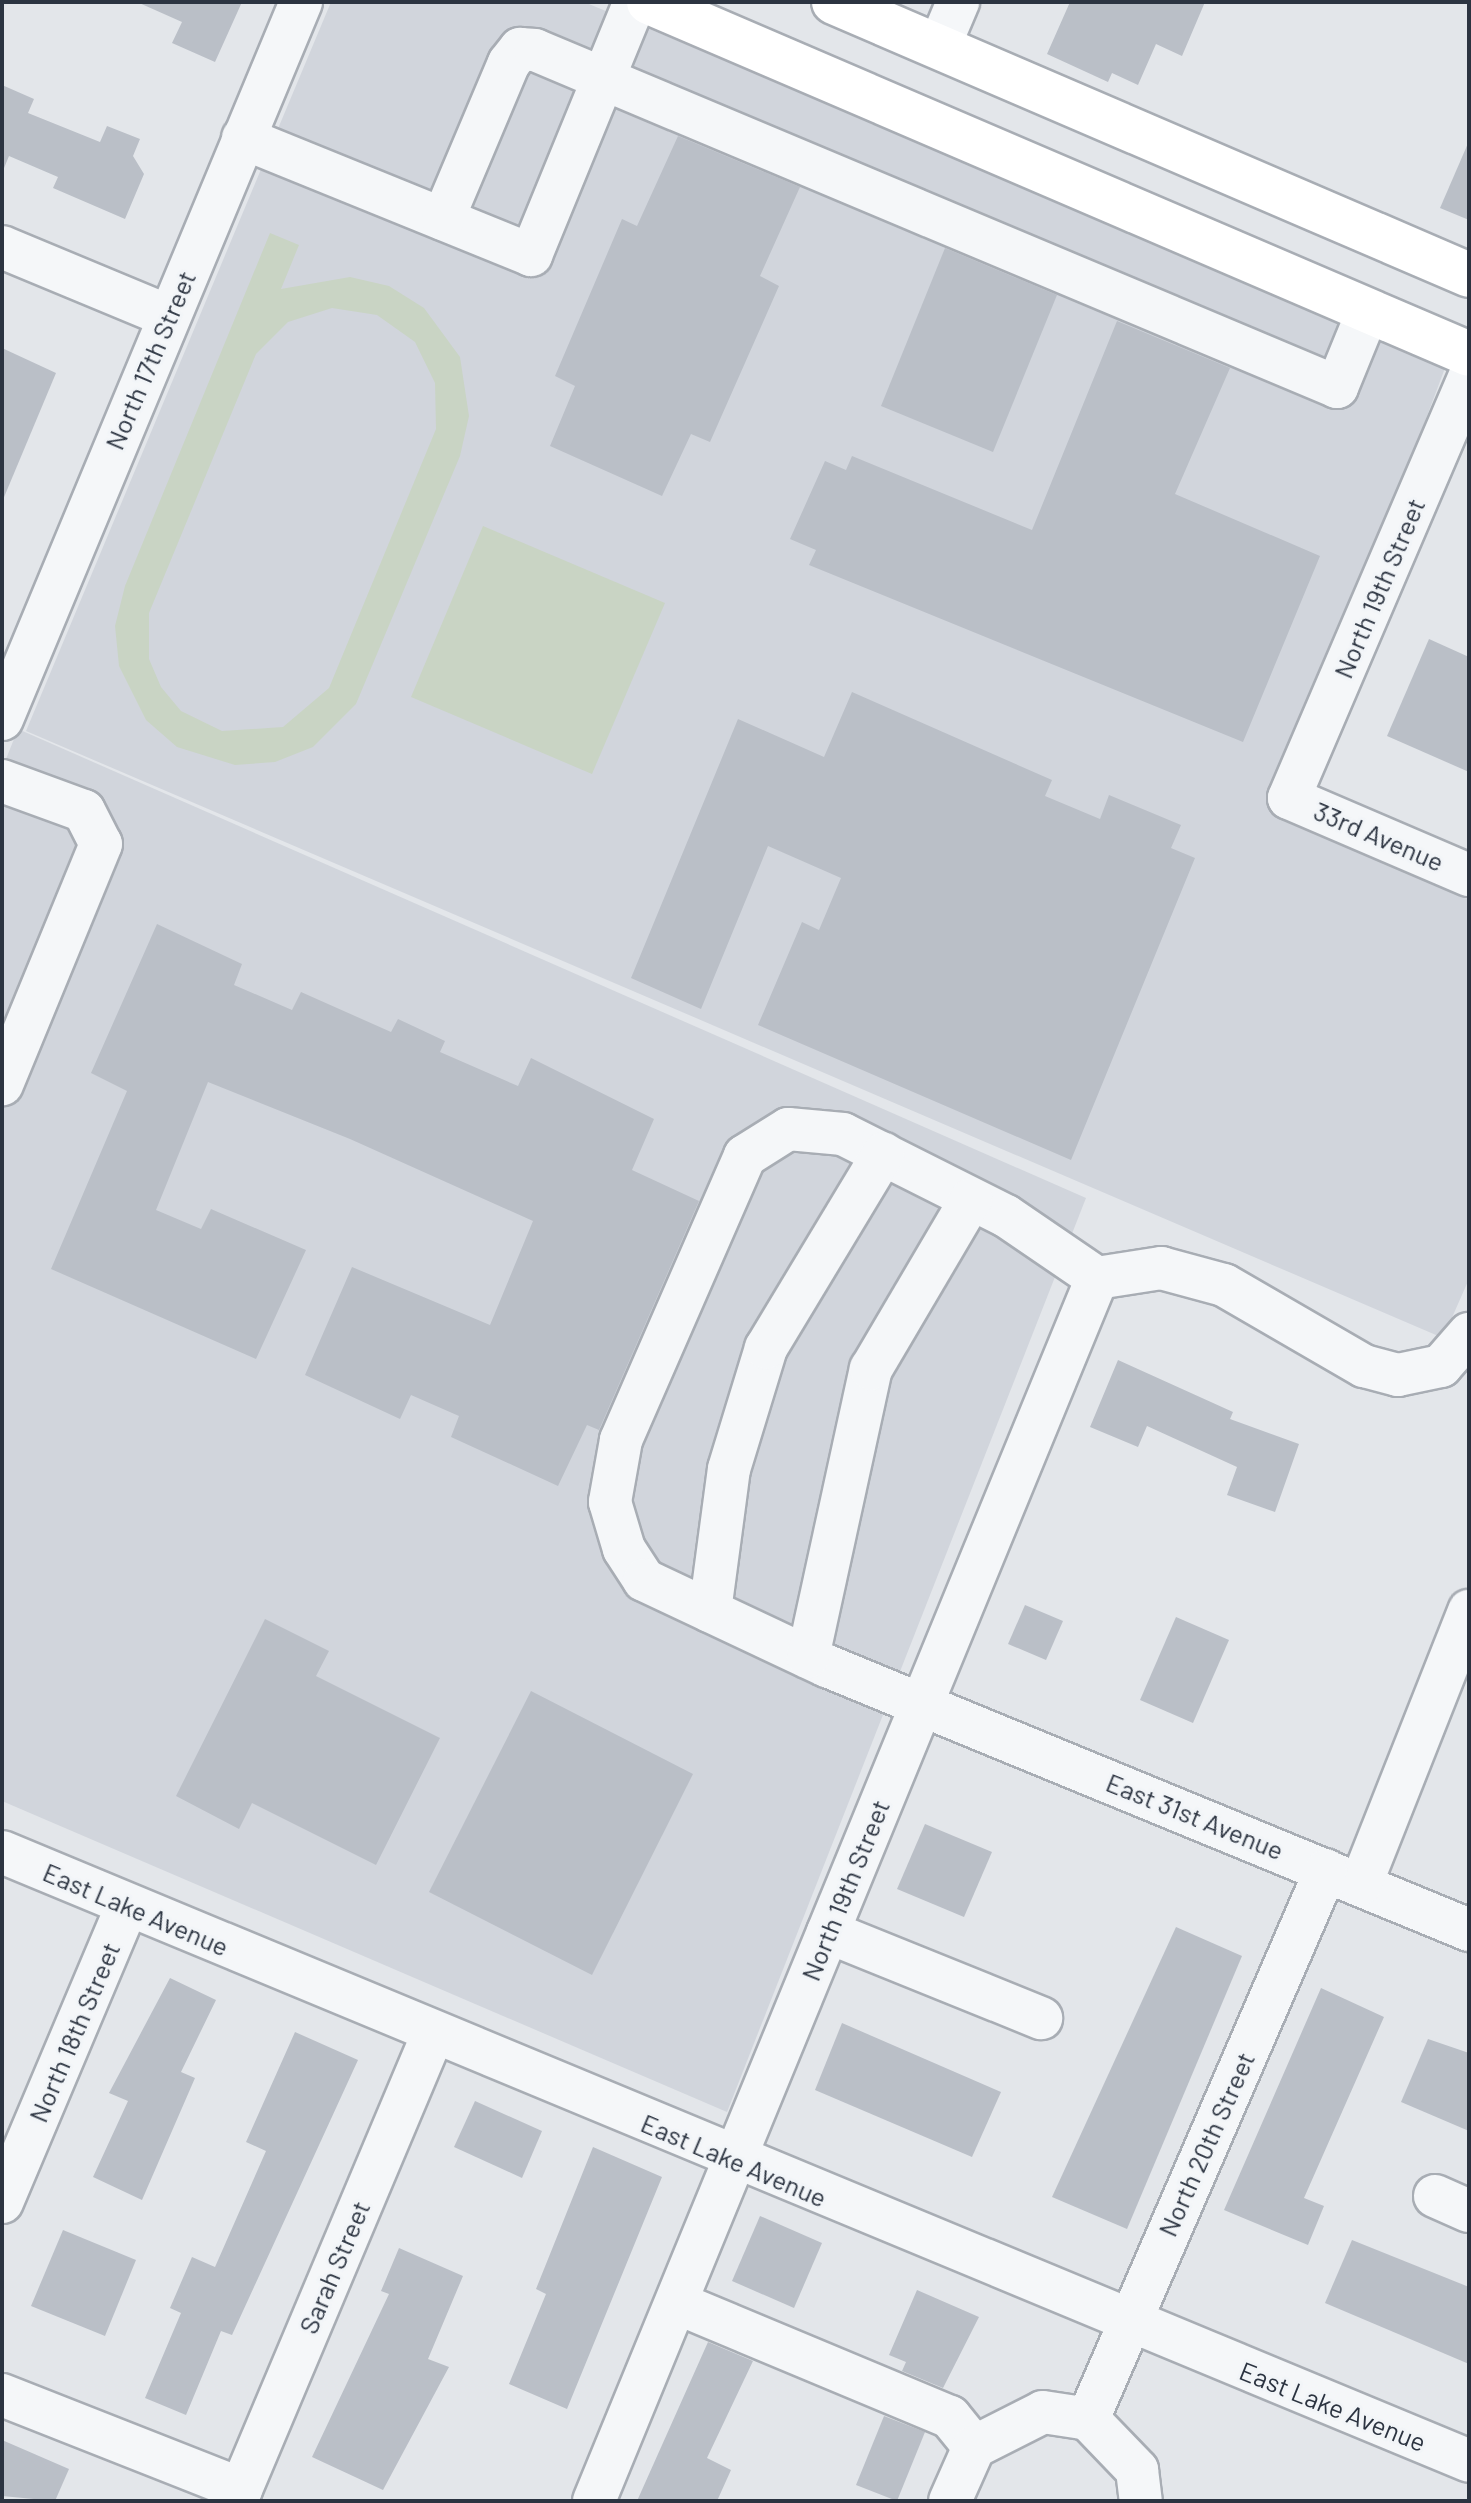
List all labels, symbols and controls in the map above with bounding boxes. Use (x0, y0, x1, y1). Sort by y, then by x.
street label: North 17th Street (98, 266, 202, 454)
street label: North 19th Street (1327, 493, 1431, 683)
street label: 33rd Avenue (1309, 795, 1449, 877)
street label: East 31st Avenue (1102, 1766, 1288, 1866)
street label: North 19th Street (794, 1795, 896, 1985)
street label: East Lake Avenue (39, 1856, 233, 1962)
street label: North 18th Street (22, 1937, 126, 2127)
street label: North 20th Street (1151, 2047, 1261, 2241)
street label: East Lake Avenue (637, 2107, 831, 2213)
street label: Sarah Street (292, 2196, 376, 2338)
street label: East Lake Avenue (1235, 2354, 1431, 2458)

